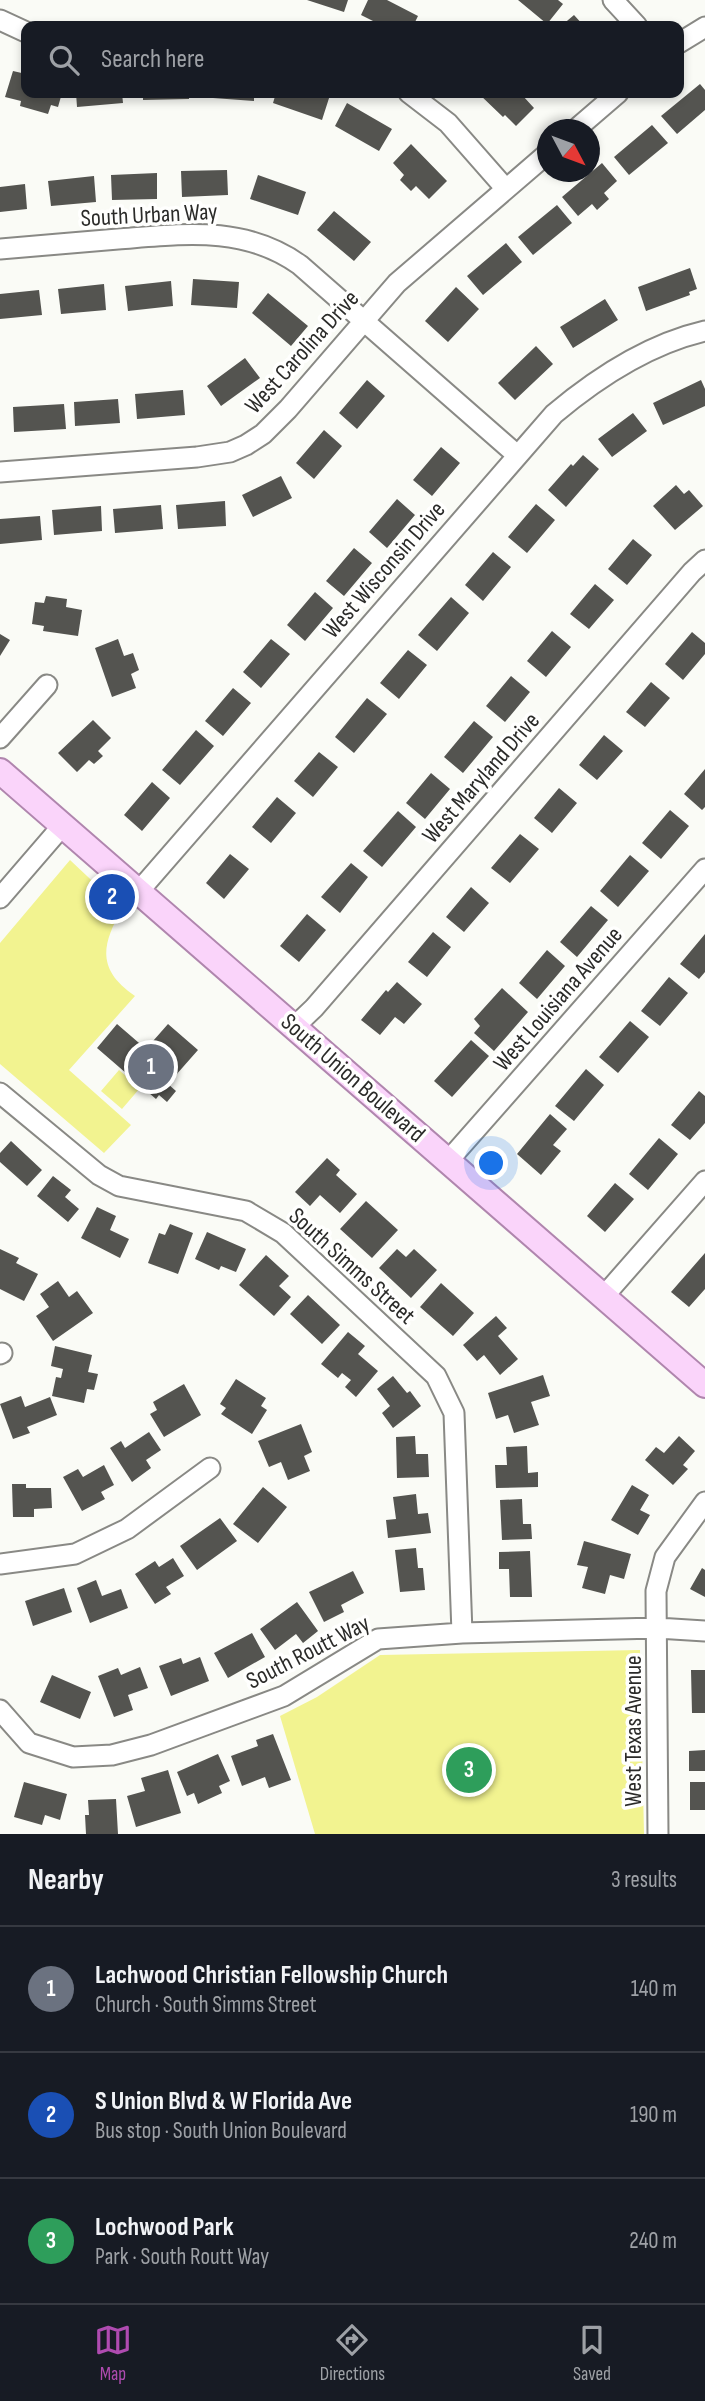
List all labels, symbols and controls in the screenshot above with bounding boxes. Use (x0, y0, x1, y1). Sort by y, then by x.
search box (21, 21, 684, 98)
icon: search (45, 41, 83, 79)
text: Search here (101, 44, 204, 75)
north arrow (537, 119, 600, 182)
street label: South Urban Way (80, 197, 218, 233)
street label: West Carolina Drive (239, 284, 365, 420)
street label: West Wisconsin Drive (317, 496, 451, 644)
street label: West Maryland Drive (416, 707, 546, 849)
pin: 2 (89, 871, 135, 923)
street label: West Louisiana Avenue (487, 921, 629, 1077)
street label: South Union Boulevard (275, 1007, 431, 1149)
pin: 1 (128, 1041, 174, 1093)
your location (474, 1146, 508, 1180)
street label: South Simms Street (283, 1202, 421, 1330)
street label: South Routt Way (242, 1609, 374, 1695)
street label: West Texas Avenue (619, 1655, 648, 1807)
pin: 3 (446, 1744, 492, 1796)
text: Nearby (28, 1862, 104, 1898)
text: 3 results (611, 1866, 677, 1894)
text: Lachwood Christian Fellowship Church (95, 1960, 448, 1991)
text: 1 (46, 1975, 56, 2003)
text: 140 m (631, 1975, 677, 2003)
text: Church · South Simms Street (95, 1991, 316, 2019)
text: S Union Blvd & W Florida Ave (95, 2086, 352, 2117)
text: 2 (46, 2101, 56, 2129)
text: 190 m (630, 2101, 677, 2129)
text: Bus stop · South Union Boulevard (95, 2117, 347, 2145)
text: Lochwood Park (95, 2212, 234, 2243)
text: 3 (46, 2227, 56, 2255)
text: 240 m (629, 2227, 677, 2255)
text: Park · South Routt Way (95, 2243, 269, 2271)
tab: Map (94, 2321, 132, 2386)
tab: Directions (320, 2321, 385, 2386)
tab: Saved (573, 2321, 611, 2386)

